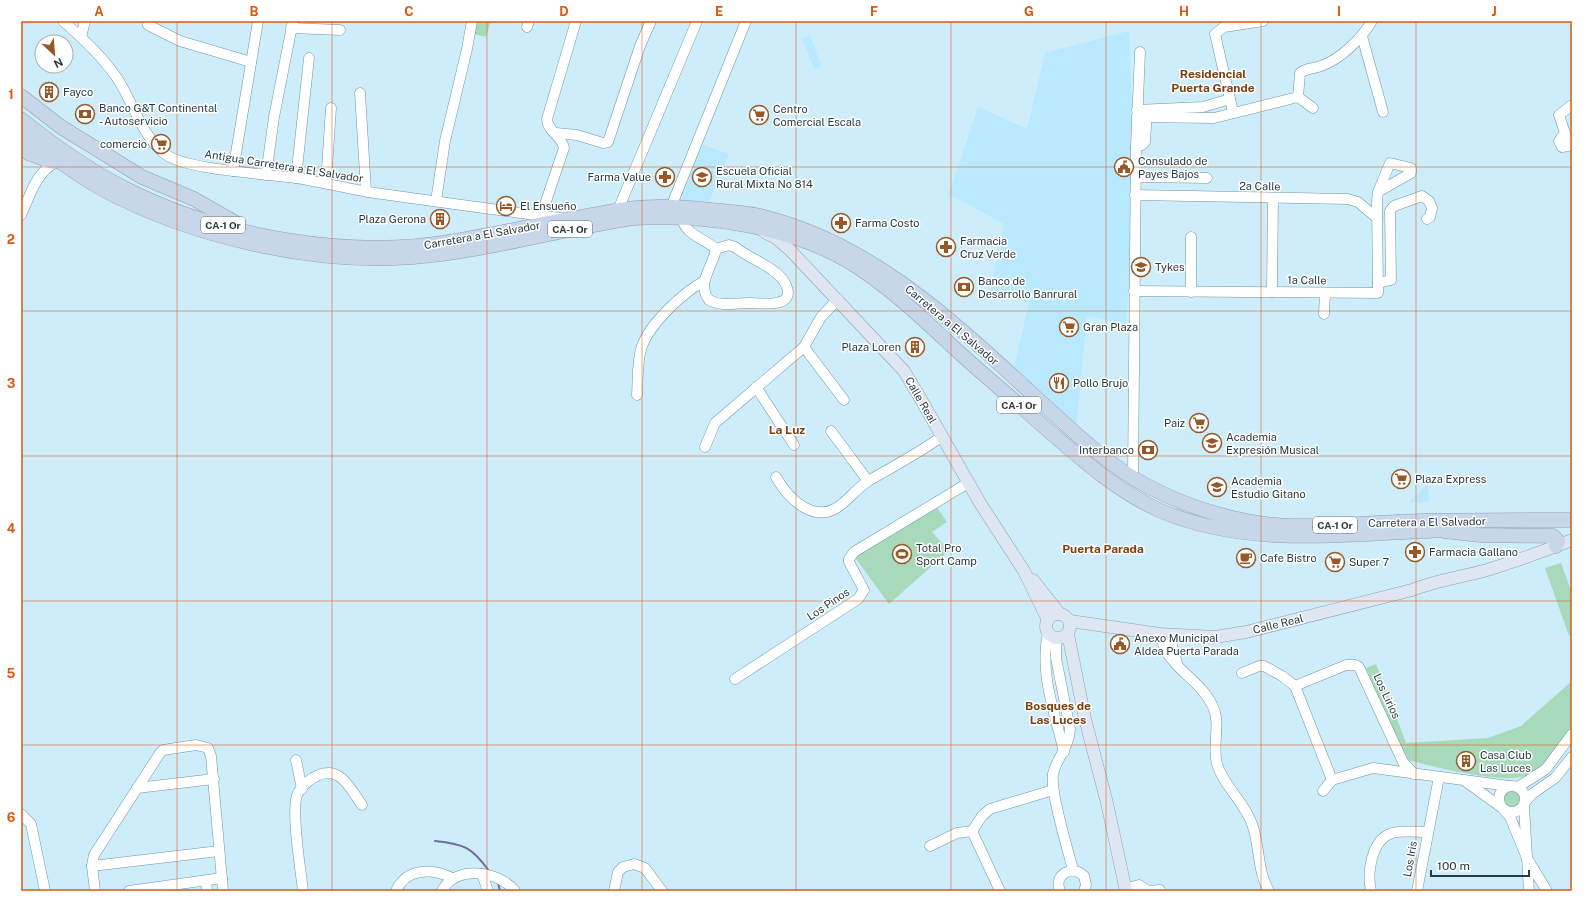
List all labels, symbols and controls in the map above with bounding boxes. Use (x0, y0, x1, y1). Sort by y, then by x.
text: A (94, 4, 104, 19)
text: B (250, 4, 259, 19)
text: C (404, 4, 414, 19)
text: D (559, 4, 569, 19)
text: E (715, 4, 723, 19)
text: F (870, 4, 878, 19)
text: G (1024, 4, 1034, 19)
text: H (1179, 4, 1189, 19)
text: I (1337, 4, 1341, 19)
text: J (1491, 4, 1497, 19)
north arrow (34, 34, 74, 74)
text: N (52, 56, 65, 70)
district label: Residencial Puerta Grande (1171, 67, 1255, 95)
building icon: Fayco (38, 81, 60, 103)
place label: Fayco (63, 86, 93, 98)
text: 1 (8, 87, 14, 102)
place label: Banco G&T Continental - Autoservicio (99, 102, 217, 127)
bank icon: Banco G&T Continental - Autoservicio (74, 103, 96, 125)
place label: Centro Comercial Escala (773, 103, 861, 128)
supermarket icon: Centro Comercial Escala (748, 104, 770, 126)
supermarket icon: comercio (150, 133, 172, 155)
place label: comercio (100, 138, 147, 150)
street label: Antigua Carretera a El Salvador (204, 148, 364, 184)
place label: Consulado de Payes Bajos (1138, 155, 1208, 180)
public building icon: Consulado de Payes Bajos (1113, 156, 1135, 178)
place label: Escuela Oficial Rural Mixta No 814 (716, 165, 813, 190)
pharmacy icon: Farma Value (654, 166, 676, 188)
school or university icon: Escuela Oficial Rural Mixta No 814 (691, 166, 713, 188)
place label: Farma Value (587, 171, 651, 183)
street label: 2a Calle (1239, 180, 1281, 192)
hotel icon: El Ensueño (495, 195, 517, 217)
place label: El Ensueño (520, 200, 576, 212)
building icon: Plaza Gerona (429, 208, 451, 230)
pharmacy icon: Farma Costo (830, 212, 852, 234)
place label: Plaza Gerona (358, 213, 426, 225)
road number: CA-1 Or (201, 217, 245, 233)
place label: Farma Costo (855, 217, 920, 229)
street label: Carretera a El Salvador (423, 219, 541, 251)
road number: CA-1 Or (548, 221, 592, 237)
text: 2 (7, 232, 15, 247)
place label: Farmacia Cruz Verde (960, 235, 1016, 260)
pharmacy icon: Farmacia Cruz Verde (935, 236, 957, 258)
school or university icon: Tykes (1130, 256, 1152, 278)
place label: Tykes (1155, 261, 1185, 273)
street label: 1a Calle (1287, 274, 1327, 286)
place label: Banco de Desarrollo Banrural (978, 275, 1077, 300)
bank icon: Banco de Desarrollo Banrural (953, 276, 975, 298)
street label: Carretera a El Salvador (903, 283, 1001, 367)
supermarket icon: Gran Plaza (1058, 316, 1080, 338)
place label: Gran Plaza (1083, 321, 1138, 333)
building icon: Plaza Loren (904, 336, 926, 358)
place label: Plaza Loren (841, 341, 901, 353)
restaurant icon: Pollo Brujo (1048, 372, 1070, 394)
street label: Calle Real (903, 375, 939, 425)
text: 3 (7, 376, 16, 391)
place label: Pollo Brujo (1073, 377, 1128, 389)
road number: CA-1 Or (997, 397, 1041, 413)
supermarket icon: Paiz (1188, 412, 1210, 434)
place label: Paiz (1164, 417, 1185, 429)
district label: La Luz (769, 423, 805, 437)
place label: Academia Expresión Musical (1226, 431, 1319, 456)
school or university icon: Academia Expresión Musical (1201, 432, 1223, 454)
bank icon: Interbanco (1137, 439, 1159, 461)
place label: Interbanco (1079, 444, 1134, 456)
supermarket icon: Plaza Express (1390, 468, 1412, 490)
place label: Plaza Express (1415, 473, 1487, 485)
place label: Academia Estudio Gitano (1231, 475, 1306, 500)
school or university icon: Academia Estudio Gitano (1206, 476, 1228, 498)
street label: Carretera a El Salvador (1368, 515, 1486, 529)
road number: CA-1 Or (1313, 517, 1357, 533)
text: 4 (7, 521, 16, 536)
pharmacy icon: Farmacia Gallano (1404, 541, 1426, 563)
place label: Total Pro Sport Camp (916, 542, 977, 567)
district label: Puerta Parada (1062, 542, 1144, 556)
sports icon: Total Pro Sport Camp (891, 543, 913, 565)
place label: Farmacia Gallano (1429, 546, 1518, 558)
cafe icon: Cafe Bistro (1235, 547, 1257, 569)
supermarket icon: Super 7 (1324, 551, 1346, 573)
place label: Cafe Bistro (1260, 552, 1317, 564)
place label: Super 7 (1349, 556, 1390, 568)
street label: Los Pinos (805, 585, 852, 623)
street label: Calle Real (1252, 612, 1304, 636)
place label: Anexo Municipal Aldea Puerta Parada (1134, 632, 1239, 657)
public building icon: Anexo Municipal Aldea Puerta Parada (1109, 633, 1131, 655)
text: 5 (7, 666, 16, 681)
street label: Los Lirios (1371, 672, 1403, 721)
district label: Bosques de Las Luces (1025, 699, 1091, 727)
place label: Casa Club Las Luces (1480, 749, 1532, 774)
building icon: Casa Club Las Luces (1455, 750, 1477, 772)
text: 6 (7, 810, 16, 825)
street label: Los Iris (1401, 840, 1419, 878)
scale bar (1431, 852, 1529, 878)
text: 100 m (1437, 859, 1470, 873)

